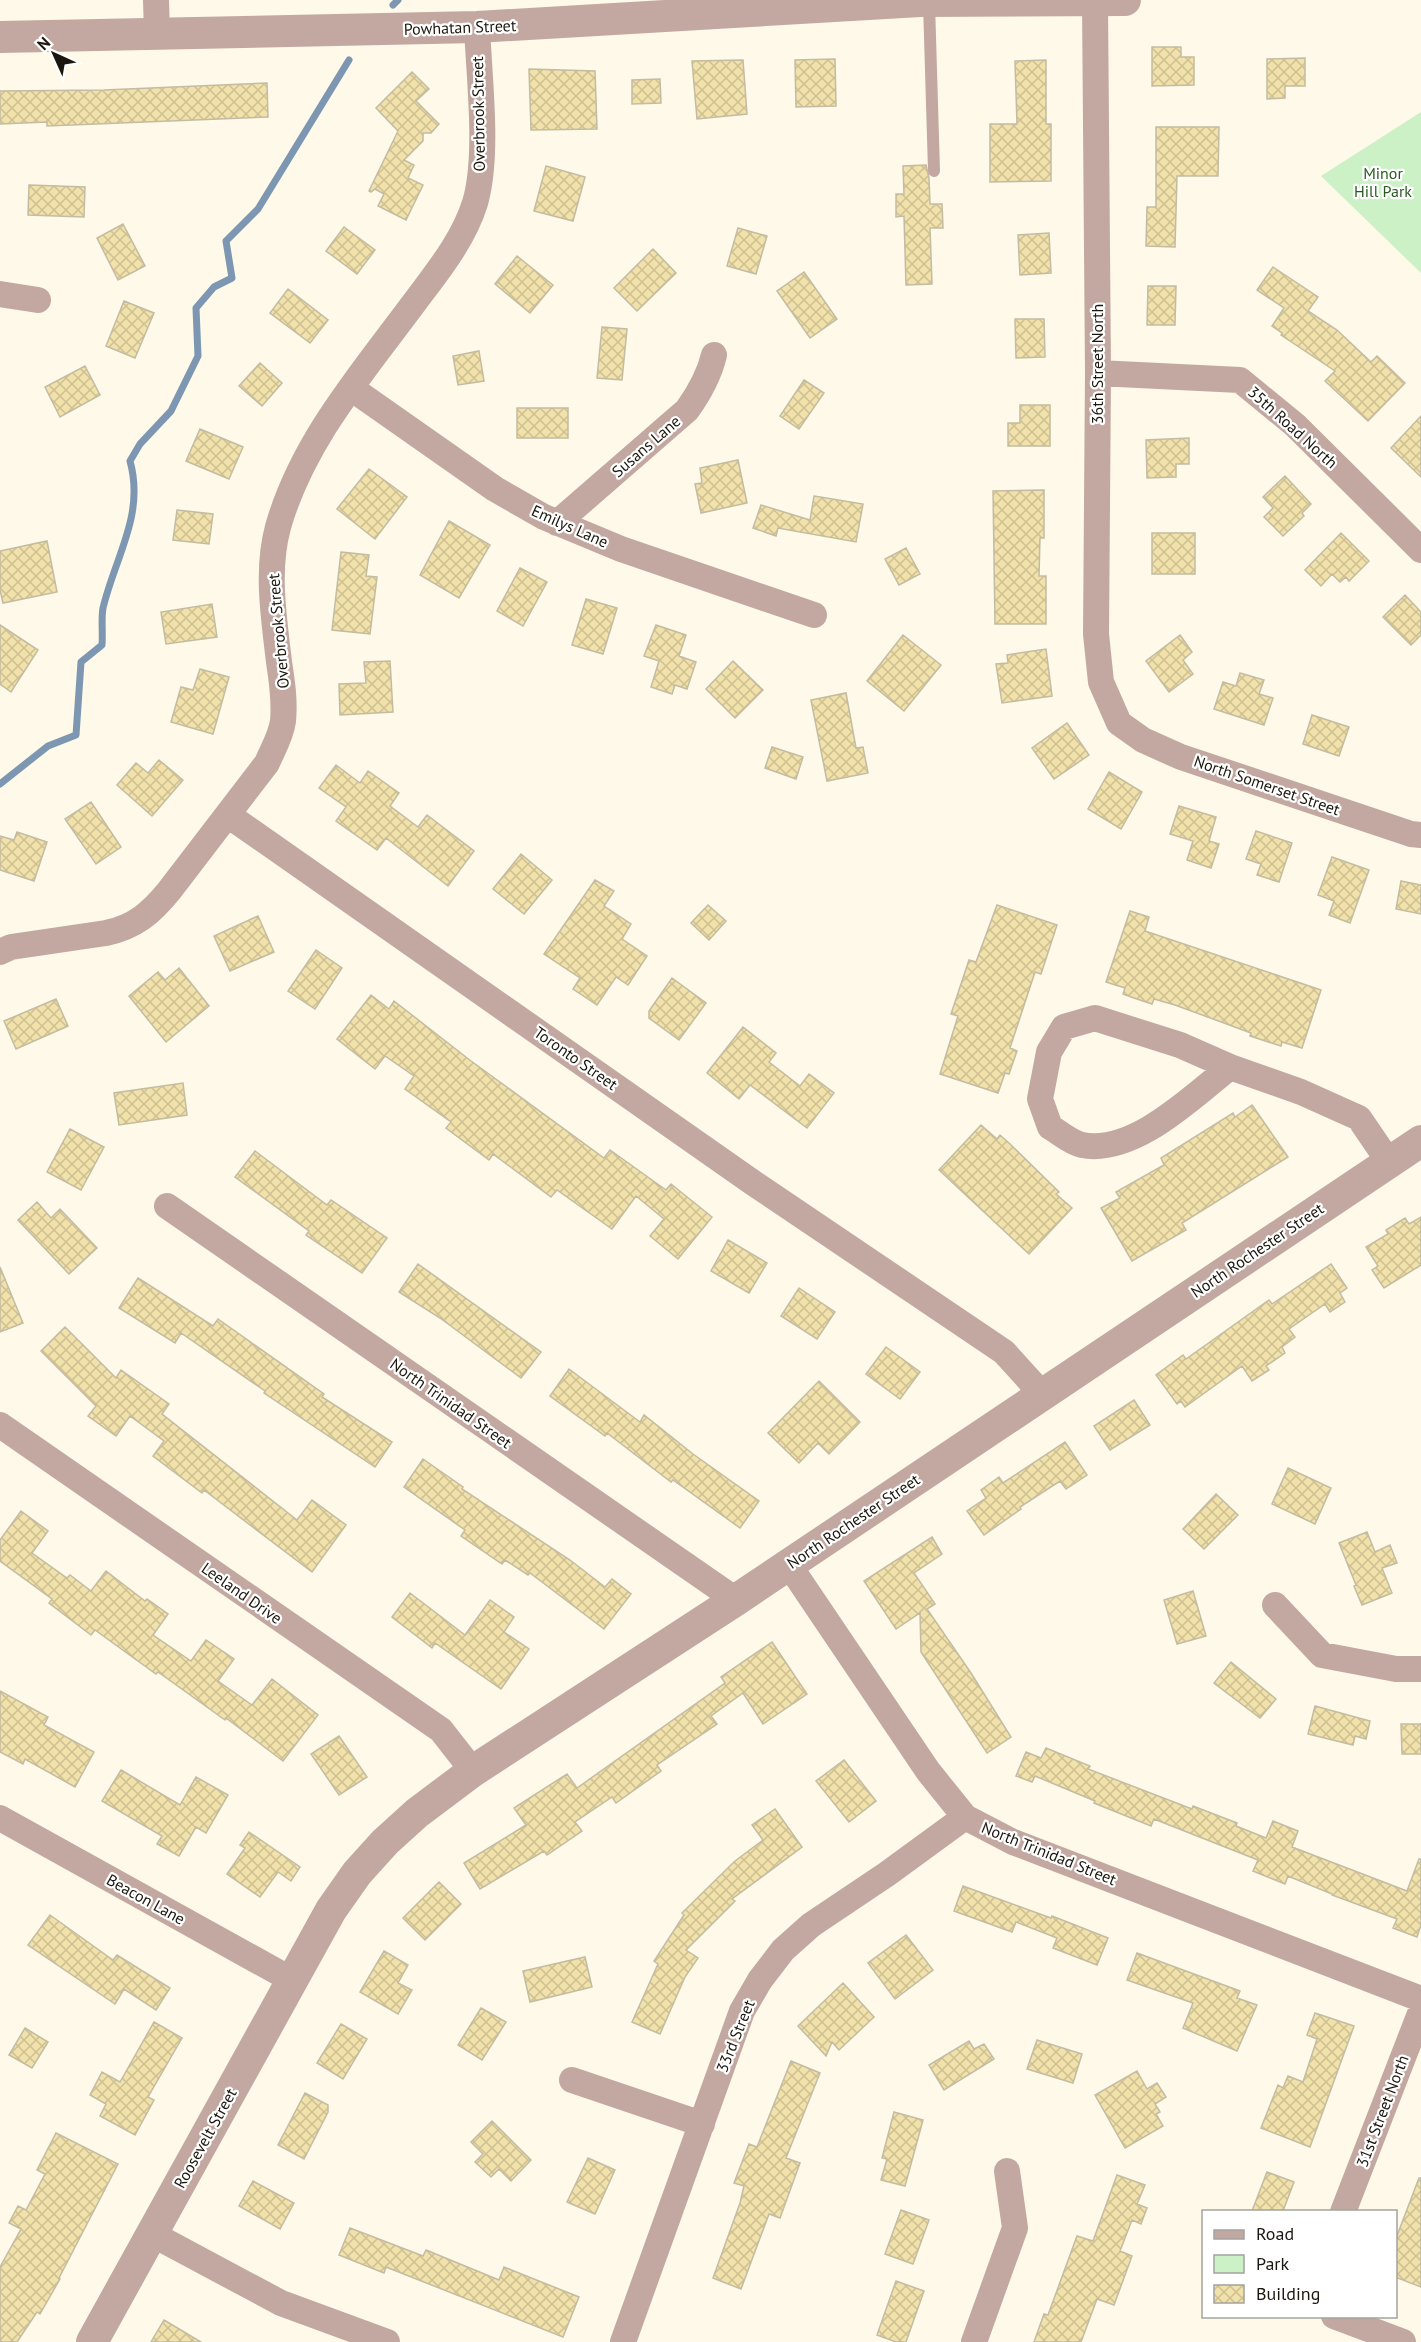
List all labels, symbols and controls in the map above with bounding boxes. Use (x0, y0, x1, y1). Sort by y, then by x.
street label: Powhatan Street (403, 15, 517, 39)
north arrow (24, 24, 84, 84)
text: N (33, 33, 54, 54)
street label: Overbrook Street (467, 56, 489, 172)
park label: Minor Hill Park (1354, 163, 1412, 201)
street label: 36th Street North (1087, 304, 1107, 424)
street label: 35th Road North (1244, 382, 1342, 472)
street label: Susans Lane (608, 411, 684, 481)
street label: Emilys Lane (529, 500, 611, 552)
street label: Overbrook Street (263, 572, 293, 689)
street label: North Somerset Street (1192, 751, 1343, 820)
street label: Toronto Street (530, 1022, 622, 1094)
street label: North Rochester Street (1187, 1198, 1328, 1302)
street label: North Trinidad Street (386, 1354, 516, 1453)
street label: North Rochester Street (783, 1469, 924, 1573)
street label: Leeland Drive (198, 1558, 286, 1628)
street label: North Trinidad Street (979, 1817, 1120, 1889)
street label: Beacon Lane (103, 1869, 189, 1929)
street label: 33rd Street (711, 1996, 759, 2075)
street label: 31st Street North (1351, 2052, 1413, 2170)
street label: Roosevelt Street (169, 2084, 241, 2192)
legend (1202, 2210, 1397, 2318)
text: Road (1256, 2222, 1294, 2245)
text: Park (1256, 2252, 1289, 2275)
text: Building (1256, 2282, 1320, 2305)

